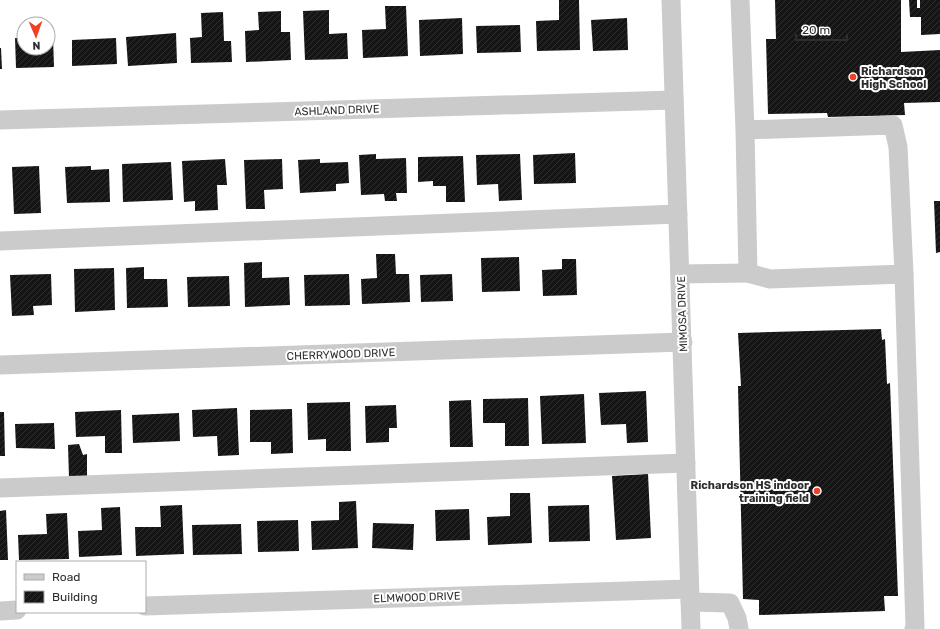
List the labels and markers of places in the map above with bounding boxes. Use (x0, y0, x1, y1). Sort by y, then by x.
place label: Richardson High School (861, 65, 926, 91)
marker: Richardson High School (848, 72, 858, 82)
place label: Richardson HS indoor training field (691, 479, 809, 505)
marker: Richardson HS indoor training field (812, 486, 822, 496)

